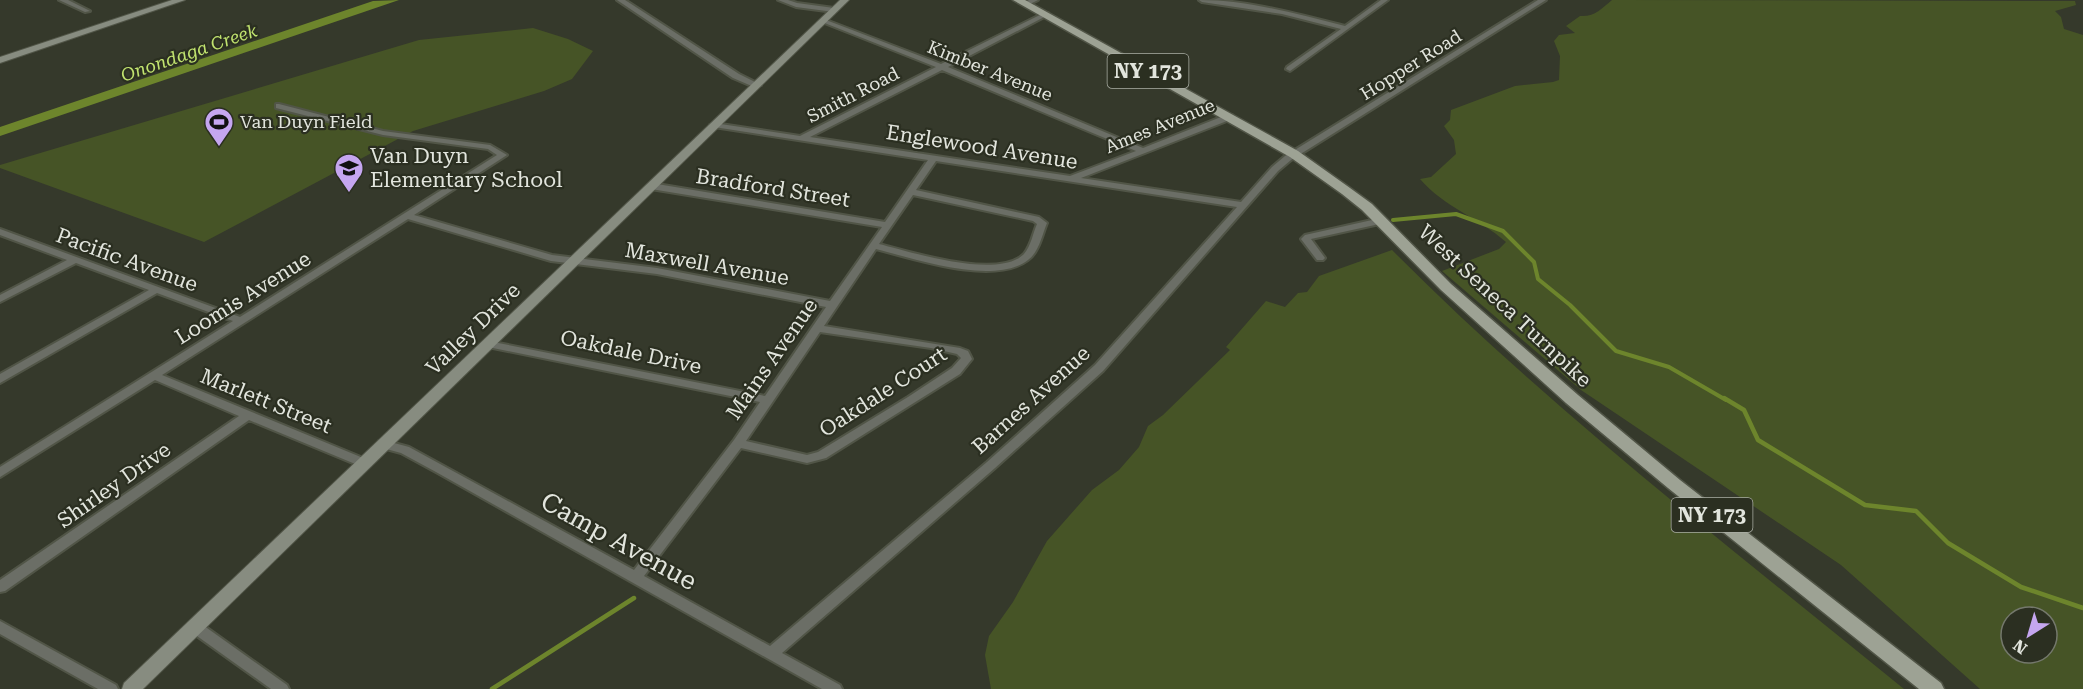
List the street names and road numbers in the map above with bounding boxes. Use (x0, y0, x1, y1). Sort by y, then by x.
street label: Hopper Road (1356, 25, 1466, 104)
street label: Kimber Avenue (925, 36, 1056, 105)
road number: NY 173 (1108, 54, 1188, 88)
street label: Smith Road (803, 62, 903, 127)
street label: Ames Avenue (1102, 94, 1218, 157)
street label: Englewood Avenue (885, 120, 1079, 174)
street label: Bradford Street (694, 164, 852, 212)
street label: West Seneca Turnpike (1414, 220, 1596, 392)
street label: Pacific Avenue (53, 223, 201, 297)
street label: Maxwell Avenue (623, 238, 791, 290)
street label: Loomis Avenue (171, 247, 315, 349)
street label: Valley Drive (421, 278, 525, 380)
street label: Mains Avenue (721, 294, 823, 424)
street label: Oakdale Drive (558, 325, 704, 379)
street label: Barnes Avenue (967, 341, 1095, 459)
street label: Oakdale Court (815, 342, 951, 442)
street label: Marlett Street (197, 364, 335, 438)
street label: Shirley Drive (53, 437, 175, 533)
street label: Camp Avenue (536, 486, 702, 596)
road number: NY 173 (1672, 498, 1752, 532)

